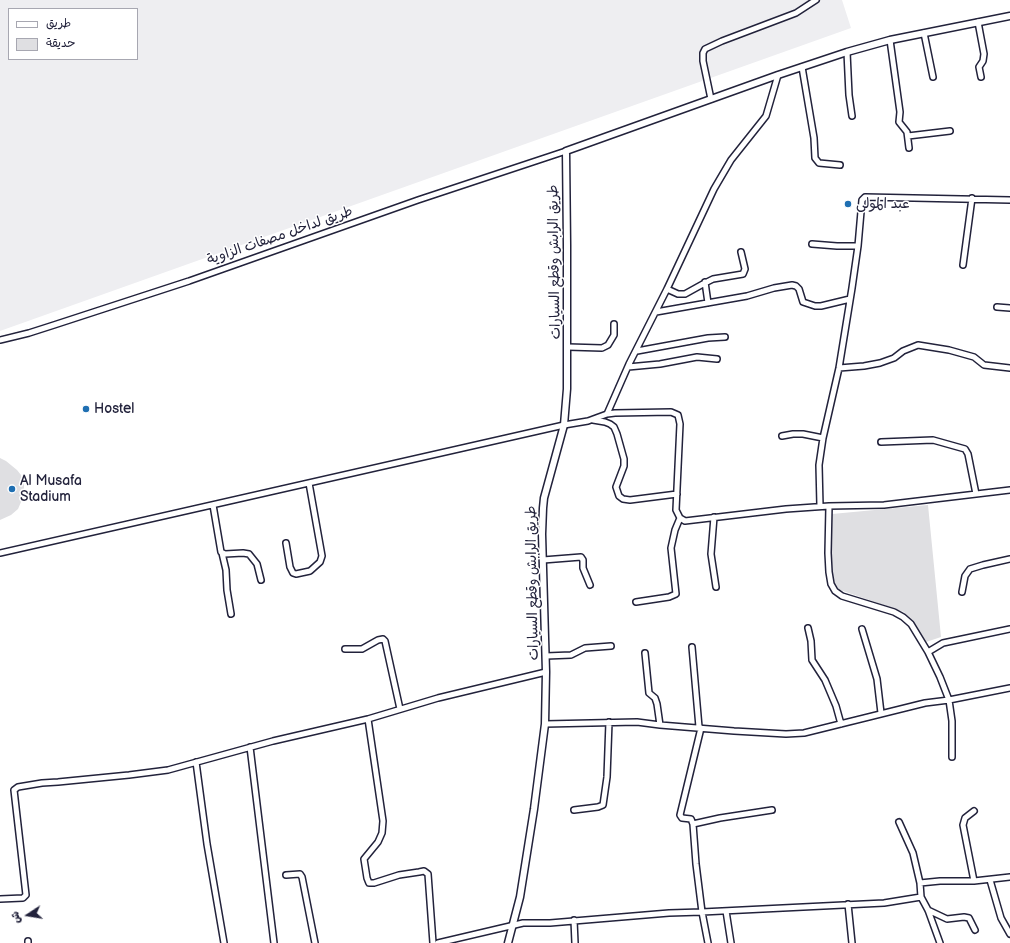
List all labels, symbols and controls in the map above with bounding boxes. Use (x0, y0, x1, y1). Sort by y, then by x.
legend (8, 8, 138, 60)
text: طريق (46, 16, 71, 31)
text: حديقة (46, 36, 75, 51)
street label: طريق الرابش وقطع السيارات (545, 185, 565, 339)
place label: عبد المولى (856, 196, 910, 212)
marker: عبد المولى (843, 199, 853, 209)
street label: طريق لداخل مصفات الزاوية (205, 203, 355, 269)
place label: Hostel (94, 401, 134, 417)
marker: Hostel (81, 404, 91, 414)
place label: Al Musafa Stadium (20, 473, 82, 506)
marker: Al Musafa Stadium (7, 484, 17, 494)
street label: طريق الرابش وقطع السيارات (523, 506, 543, 660)
north arrow (8, 895, 48, 935)
text: ش (8, 910, 23, 925)

